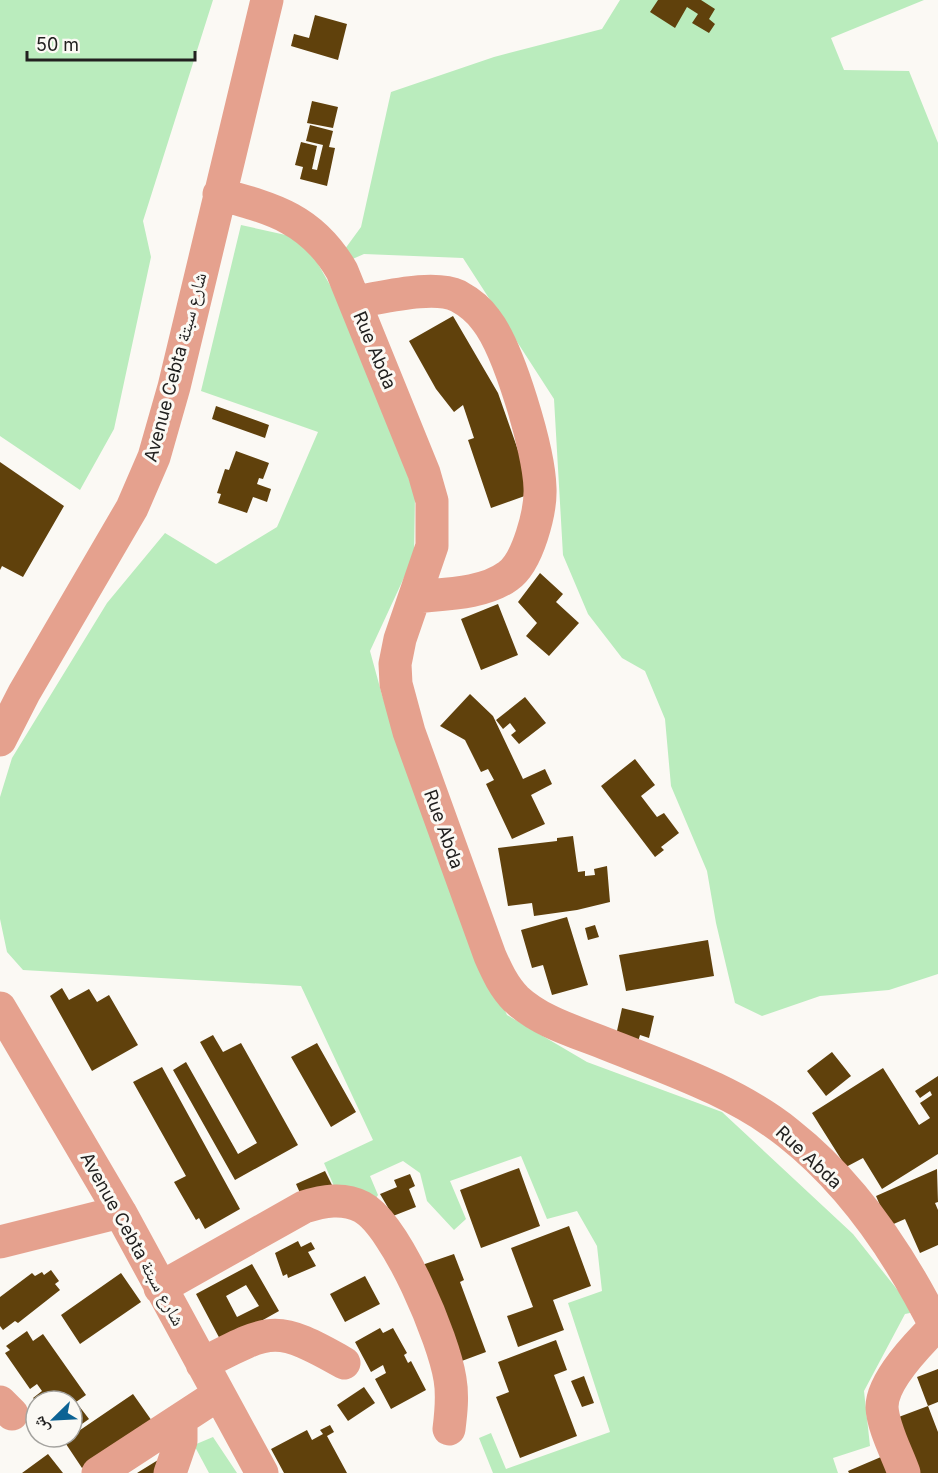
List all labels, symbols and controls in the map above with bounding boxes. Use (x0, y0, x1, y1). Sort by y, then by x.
scale bar (27, 24, 195, 62)
text: 50 m (36, 34, 79, 55)
street label: Avenue Cebta شارع سبتة (140, 270, 211, 464)
street label: Rue Abda (349, 308, 401, 392)
street label: Rue Abda (420, 787, 468, 871)
street label: Rue Abda (772, 1121, 846, 1193)
street label: Avenue Cebta شارع سبتة (76, 1149, 189, 1330)
north arrow (24, 1389, 84, 1449)
text: ش (28, 1413, 53, 1437)

